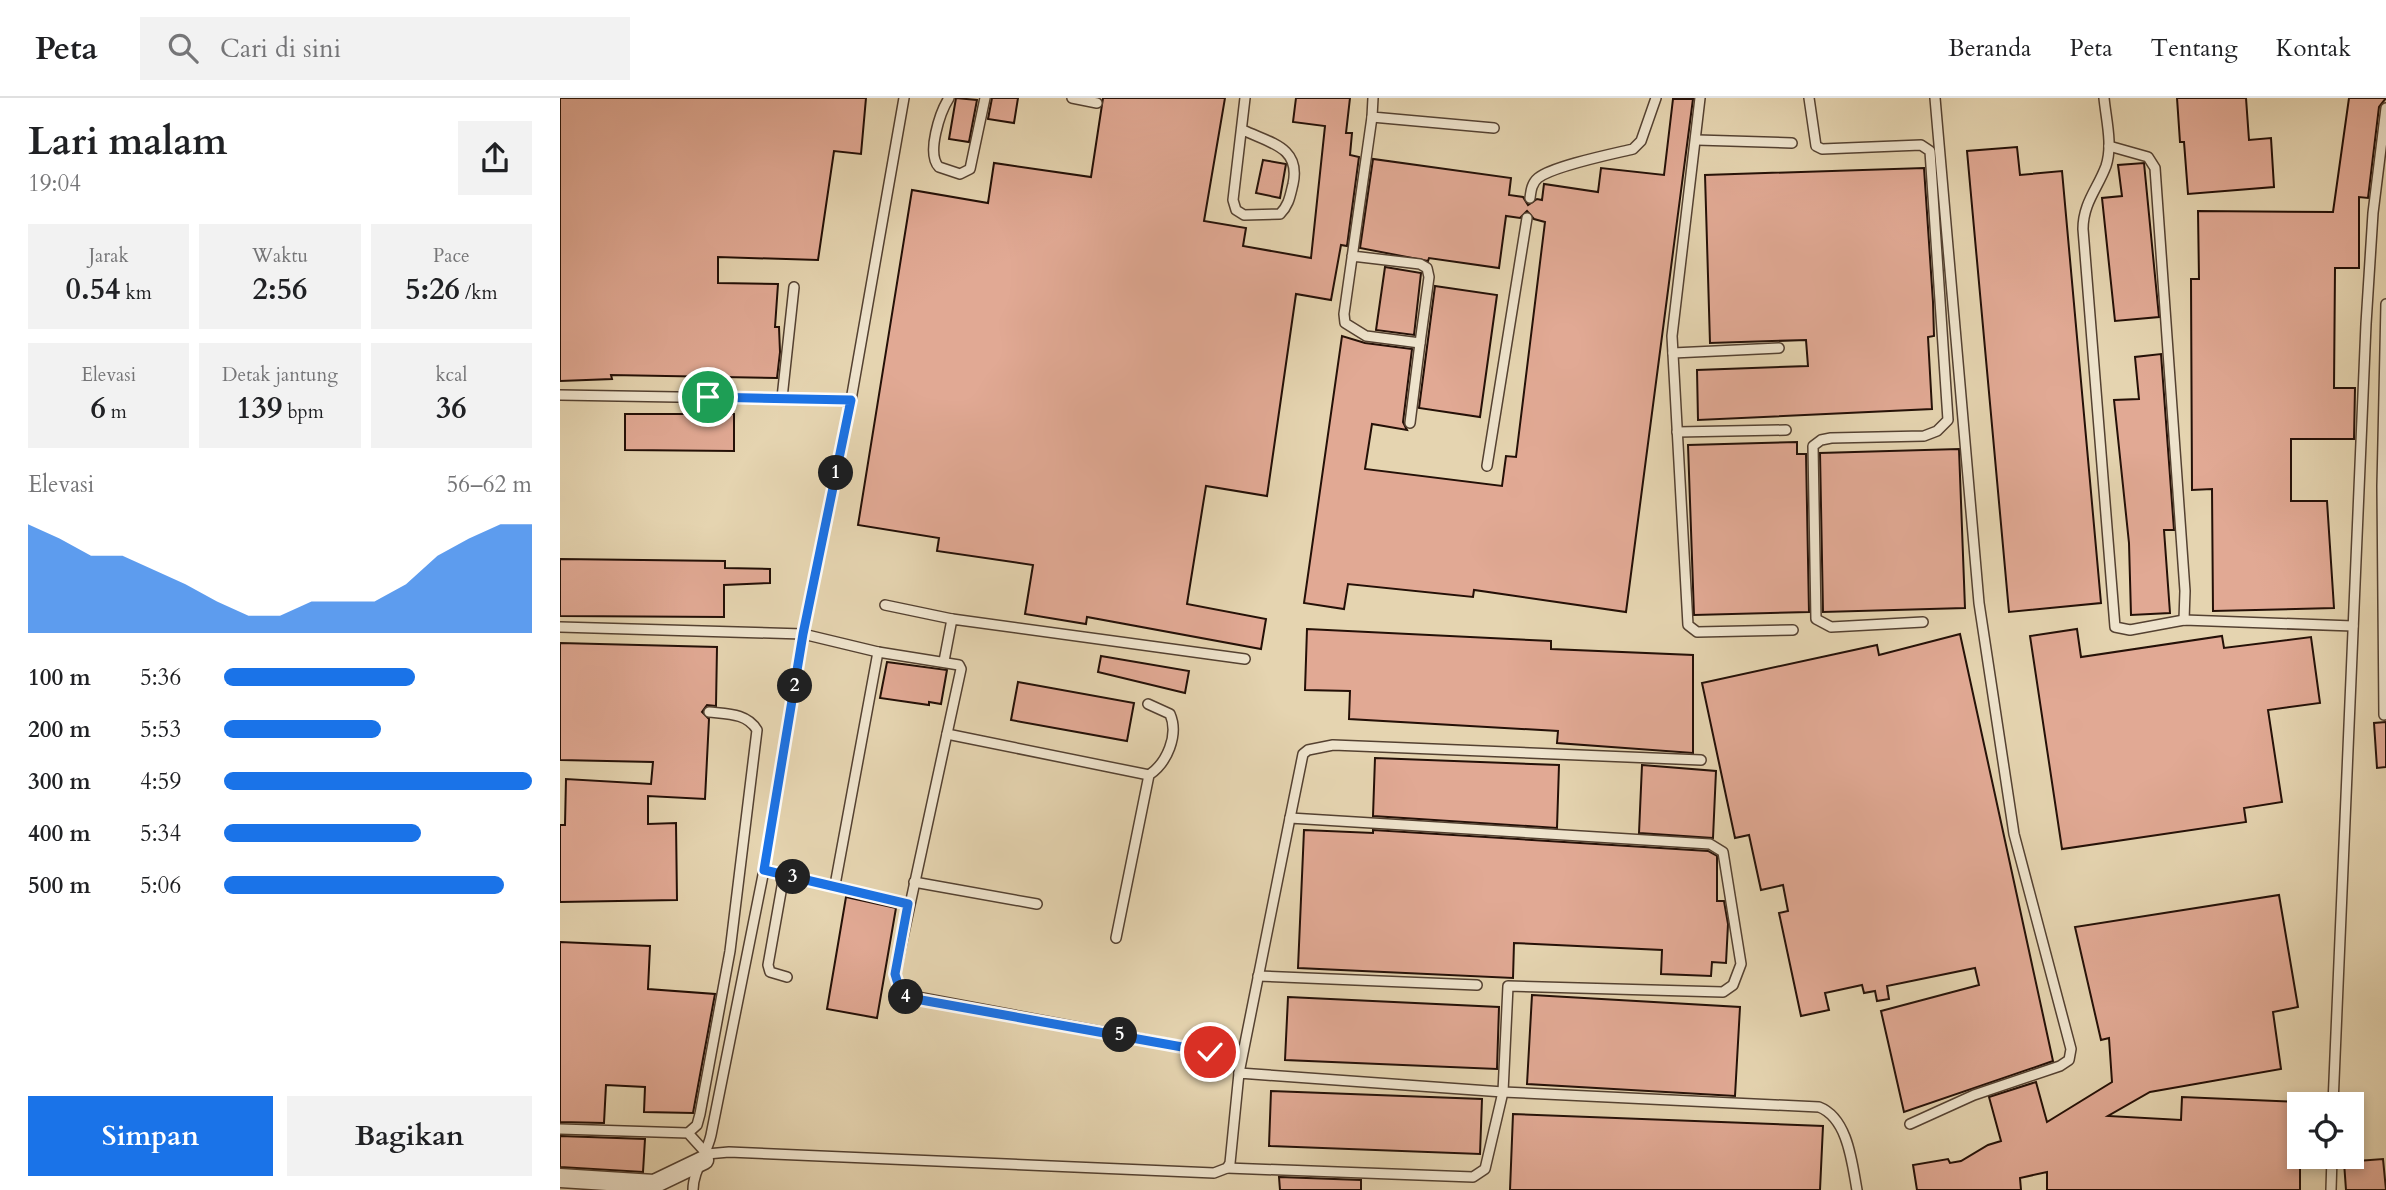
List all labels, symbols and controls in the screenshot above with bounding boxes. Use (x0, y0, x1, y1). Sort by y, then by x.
search box (140, 17, 630, 80)
text: Peta (35, 26, 98, 71)
icon: search (164, 29, 202, 67)
text: Cari di sini (220, 31, 341, 66)
text: Beranda (1948, 32, 2031, 65)
text: Peta (2069, 32, 2113, 65)
text: Tentang (2151, 32, 2238, 65)
text: Kontak (2276, 32, 2351, 65)
text: Lari malam (28, 116, 227, 168)
button: share (458, 121, 532, 195)
text: 19:04 (28, 168, 81, 199)
text: Jarak (89, 243, 129, 269)
text: Waktu (252, 243, 308, 269)
text: Pace (433, 243, 470, 269)
text: 0.54 (66, 269, 120, 310)
text: 2:56 (253, 269, 307, 310)
text: 5:26 (405, 269, 460, 310)
text: km (120, 280, 152, 306)
text: /km (460, 280, 497, 306)
text: Elevasi (81, 362, 136, 388)
text: Detak jantung (222, 362, 338, 388)
text: kcal (435, 362, 467, 388)
pin (678, 367, 738, 427)
icon: arrive (689, 378, 727, 416)
text: 6 (90, 388, 106, 429)
text: 139 (236, 388, 282, 429)
text: 36 (436, 388, 467, 429)
text: m (106, 399, 127, 425)
text: bpm (282, 399, 324, 425)
pin: 1 (818, 456, 854, 490)
text: 1 (831, 459, 840, 485)
text: Elevasi (28, 469, 94, 500)
text: 56–62 m (447, 469, 532, 500)
text: 100 m (28, 662, 91, 693)
text: 5:36 (140, 662, 181, 693)
pin: 2 (778, 668, 812, 704)
text: 2 (790, 672, 799, 698)
text: 200 m (28, 714, 91, 745)
text: 5:53 (140, 714, 181, 745)
text: 300 m (28, 766, 91, 797)
text: 4:59 (140, 766, 181, 797)
text: 400 m (28, 818, 91, 849)
text: 5:34 (140, 818, 181, 849)
pin: 3 (776, 860, 810, 894)
text: 3 (788, 863, 797, 889)
text: 500 m (28, 870, 91, 901)
text: 5:06 (140, 870, 181, 901)
pin: 4 (888, 979, 924, 1014)
text: 4 (901, 983, 910, 1009)
pin: 5 (1102, 1018, 1138, 1052)
text: 5 (1115, 1021, 1124, 1047)
pin (1180, 1022, 1240, 1082)
icon: check (1191, 1033, 1229, 1071)
map controls (2287, 1092, 2364, 1169)
button: locate (2287, 1092, 2364, 1169)
button: Simpan (28, 1096, 273, 1176)
button: Bagikan (287, 1096, 532, 1176)

